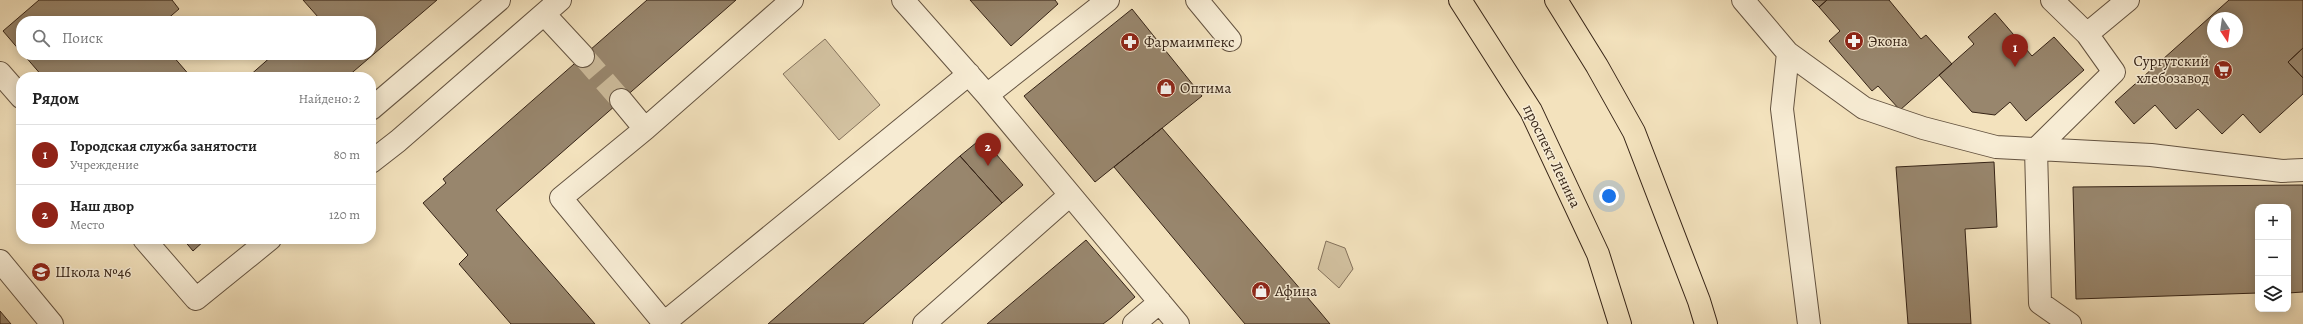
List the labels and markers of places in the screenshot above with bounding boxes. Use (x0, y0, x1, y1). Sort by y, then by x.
pharmacy icon: Экона (1843, 30, 1865, 52)
pharmacy icon: Фармаимпекс (1119, 31, 1141, 53)
place label: Экона (1868, 31, 1908, 51)
place label: Фармаимпекс (1144, 32, 1235, 52)
pin: 1 (2002, 34, 2028, 67)
place label: Сургутский хлебозавод (2134, 51, 2209, 88)
supermarket icon: Сургутский хлебозавод (2212, 59, 2234, 81)
shop icon: Оптима (1155, 77, 1177, 99)
place label: Оптима (1180, 78, 1231, 98)
pin: 2 (975, 133, 1001, 166)
school or university icon: Школа №46 (30, 261, 52, 283)
place label: Школа №46 (55, 262, 131, 282)
shop icon: Афина (1250, 280, 1272, 302)
place label: Афина (1274, 281, 1317, 301)

